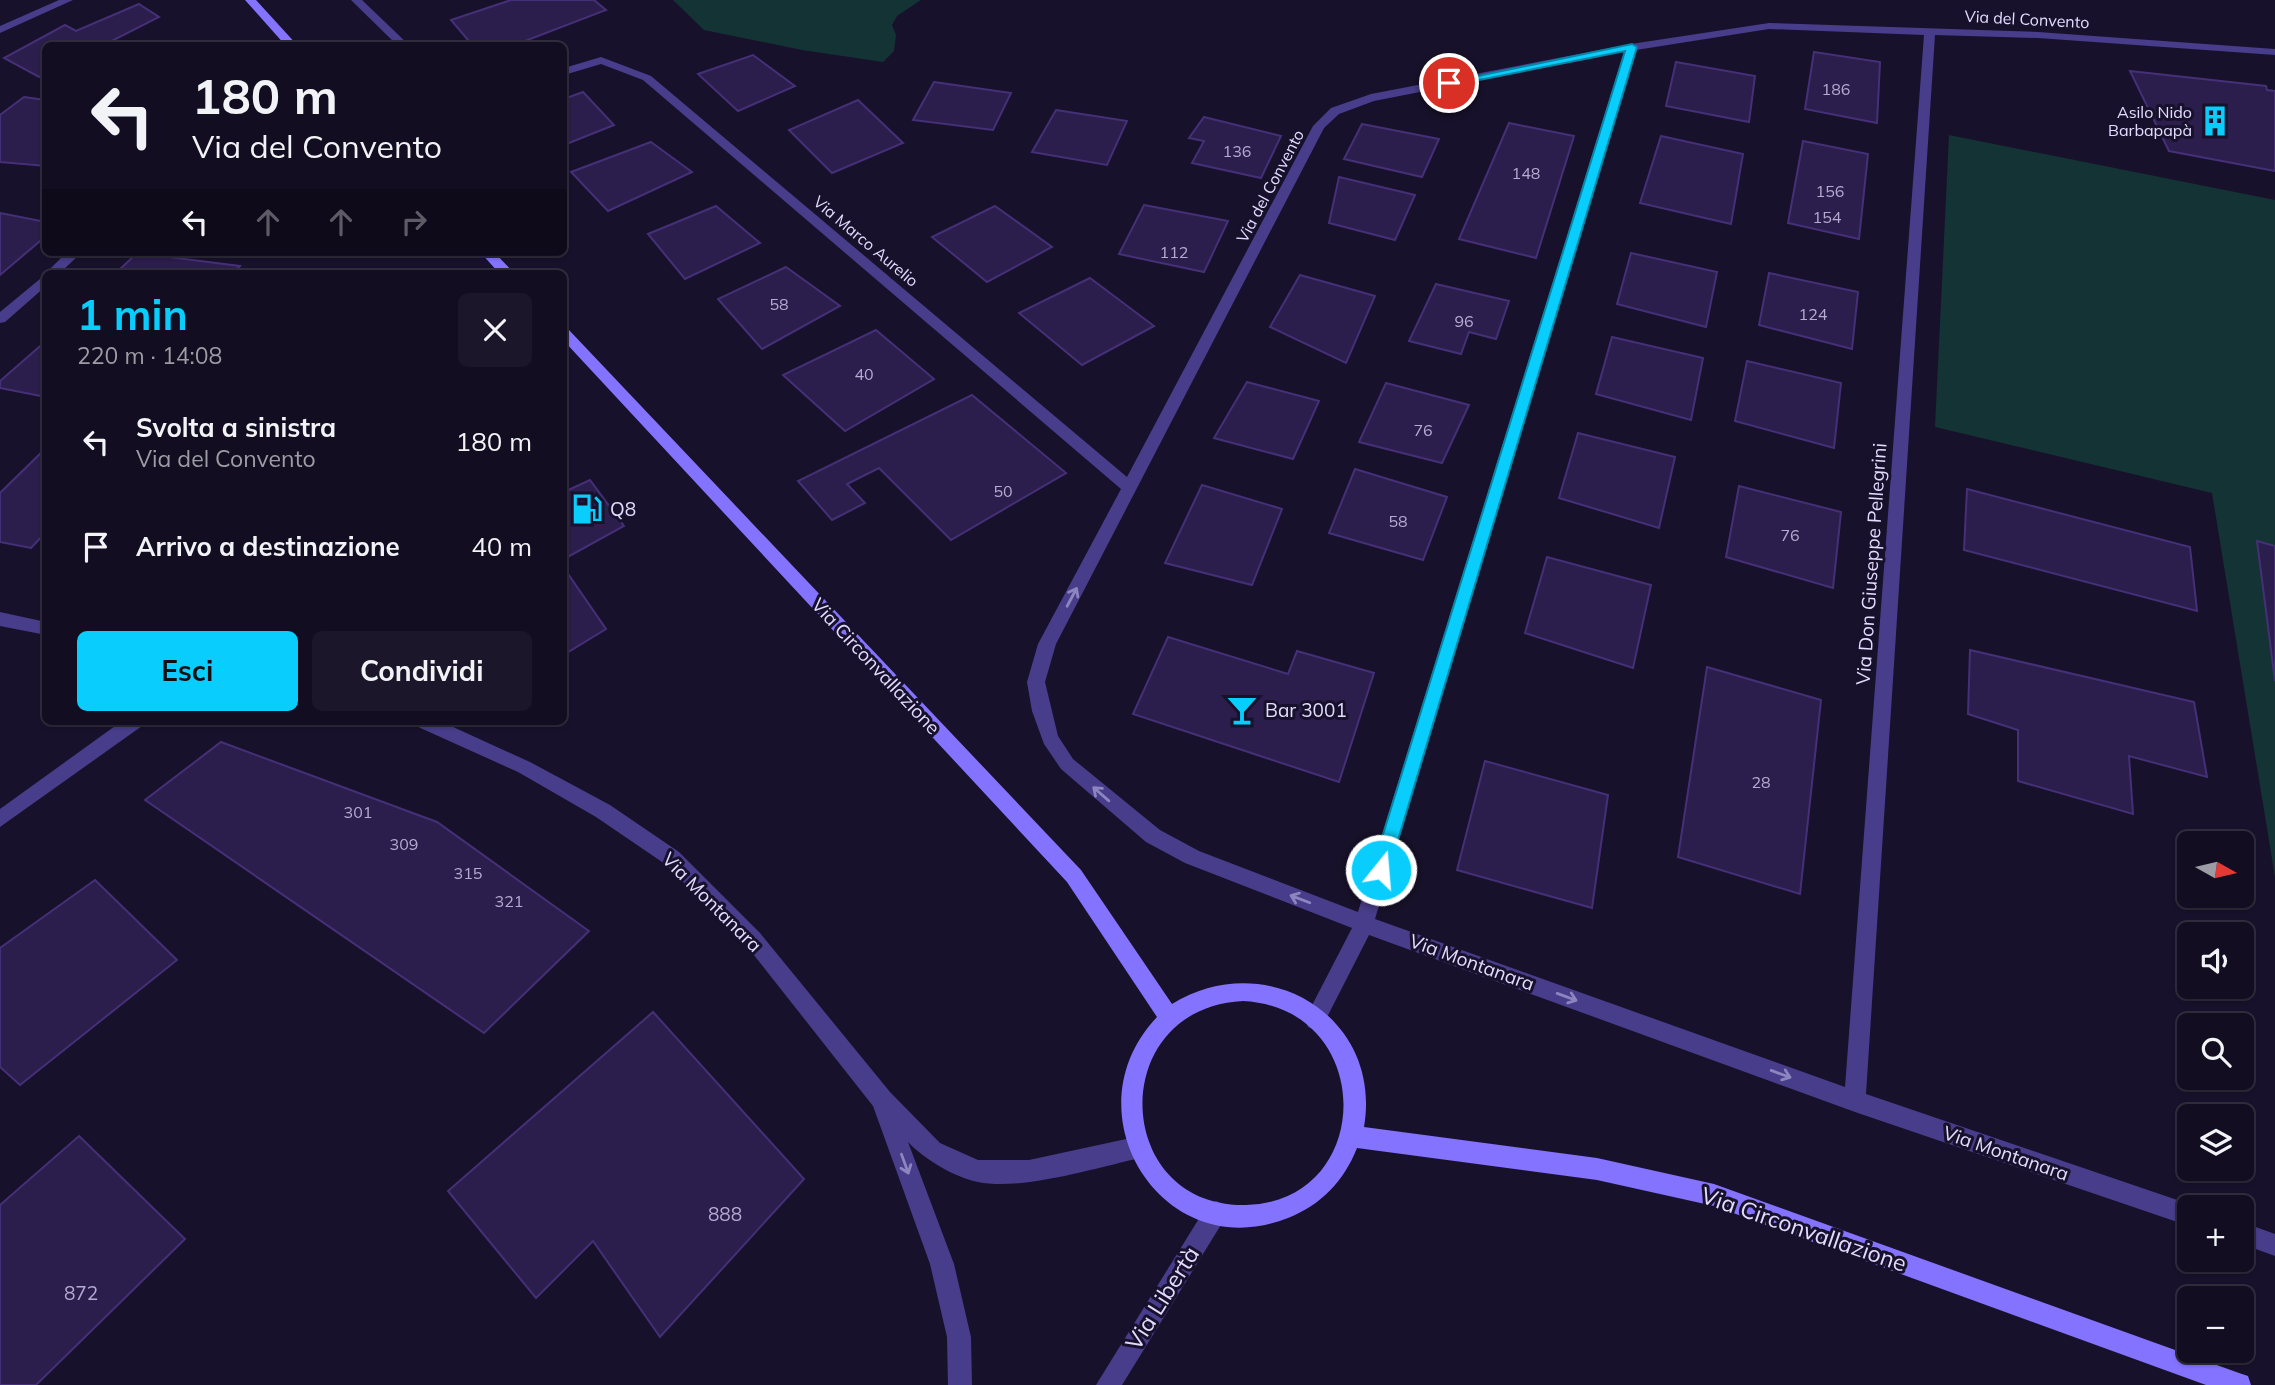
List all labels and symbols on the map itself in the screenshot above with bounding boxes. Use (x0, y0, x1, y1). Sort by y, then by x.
street label: Via del Convento (1964, 6, 2090, 32)
pin (1419, 53, 1479, 113)
house number: 186 (1822, 79, 1850, 99)
place label: Asilo Nido Barbapapà (2108, 102, 2192, 140)
building icon: Asilo Nido Barbapapà (2198, 104, 2232, 138)
street label: Via del Convento (1232, 126, 1308, 246)
house number: 136 (1223, 141, 1251, 161)
house number: 148 (1512, 163, 1540, 183)
house number: 156 (1816, 181, 1844, 201)
street label: Via Marco Aurelio (809, 191, 923, 291)
house number: 154 (1813, 207, 1842, 227)
house number: 112 (1160, 242, 1188, 262)
house number: 58 (769, 294, 789, 314)
house number: 124 (1799, 304, 1828, 324)
house number: 96 (1454, 311, 1474, 331)
house number: 40 (854, 364, 874, 384)
house number: 76 (1413, 420, 1433, 440)
street label: Via Don Giuseppe Pellegrini (1851, 442, 1891, 686)
house number: 50 (993, 481, 1013, 501)
fuel station icon: Q8 (570, 492, 604, 526)
place label: Q8 (610, 497, 636, 521)
house number: 58 (1388, 511, 1408, 531)
house number: 76 (1780, 525, 1800, 545)
one-way arrow (1066, 587, 1080, 607)
street label: Via Circonvallazione (807, 593, 945, 739)
bar icon: Bar 3001 (1225, 693, 1259, 727)
place label: Bar 3001 (1265, 698, 1347, 722)
house number: 28 (1751, 772, 1771, 792)
one-way arrow (1092, 786, 1110, 802)
house number: 301 (344, 802, 372, 822)
north arrow (2177, 831, 2254, 908)
position arrow (1344, 833, 1418, 907)
house number: 309 (390, 834, 418, 854)
street label: Via Montanara (657, 847, 767, 957)
house number: 315 (454, 863, 482, 883)
house number: 321 (495, 891, 523, 911)
one-way arrow (1290, 892, 1312, 905)
street label: Via Montanara (1406, 928, 1538, 996)
one-way arrow (1555, 992, 1577, 1004)
one-way arrow (1769, 1069, 1791, 1081)
street label: Via Montanara (1940, 1120, 2072, 1186)
one-way arrow (900, 1153, 912, 1175)
street label: Via Circonvallazione (1697, 1180, 1911, 1278)
house number: 888 (708, 1202, 742, 1226)
street label: Via Libertà (1119, 1241, 1205, 1355)
house number: 872 (64, 1281, 98, 1305)

